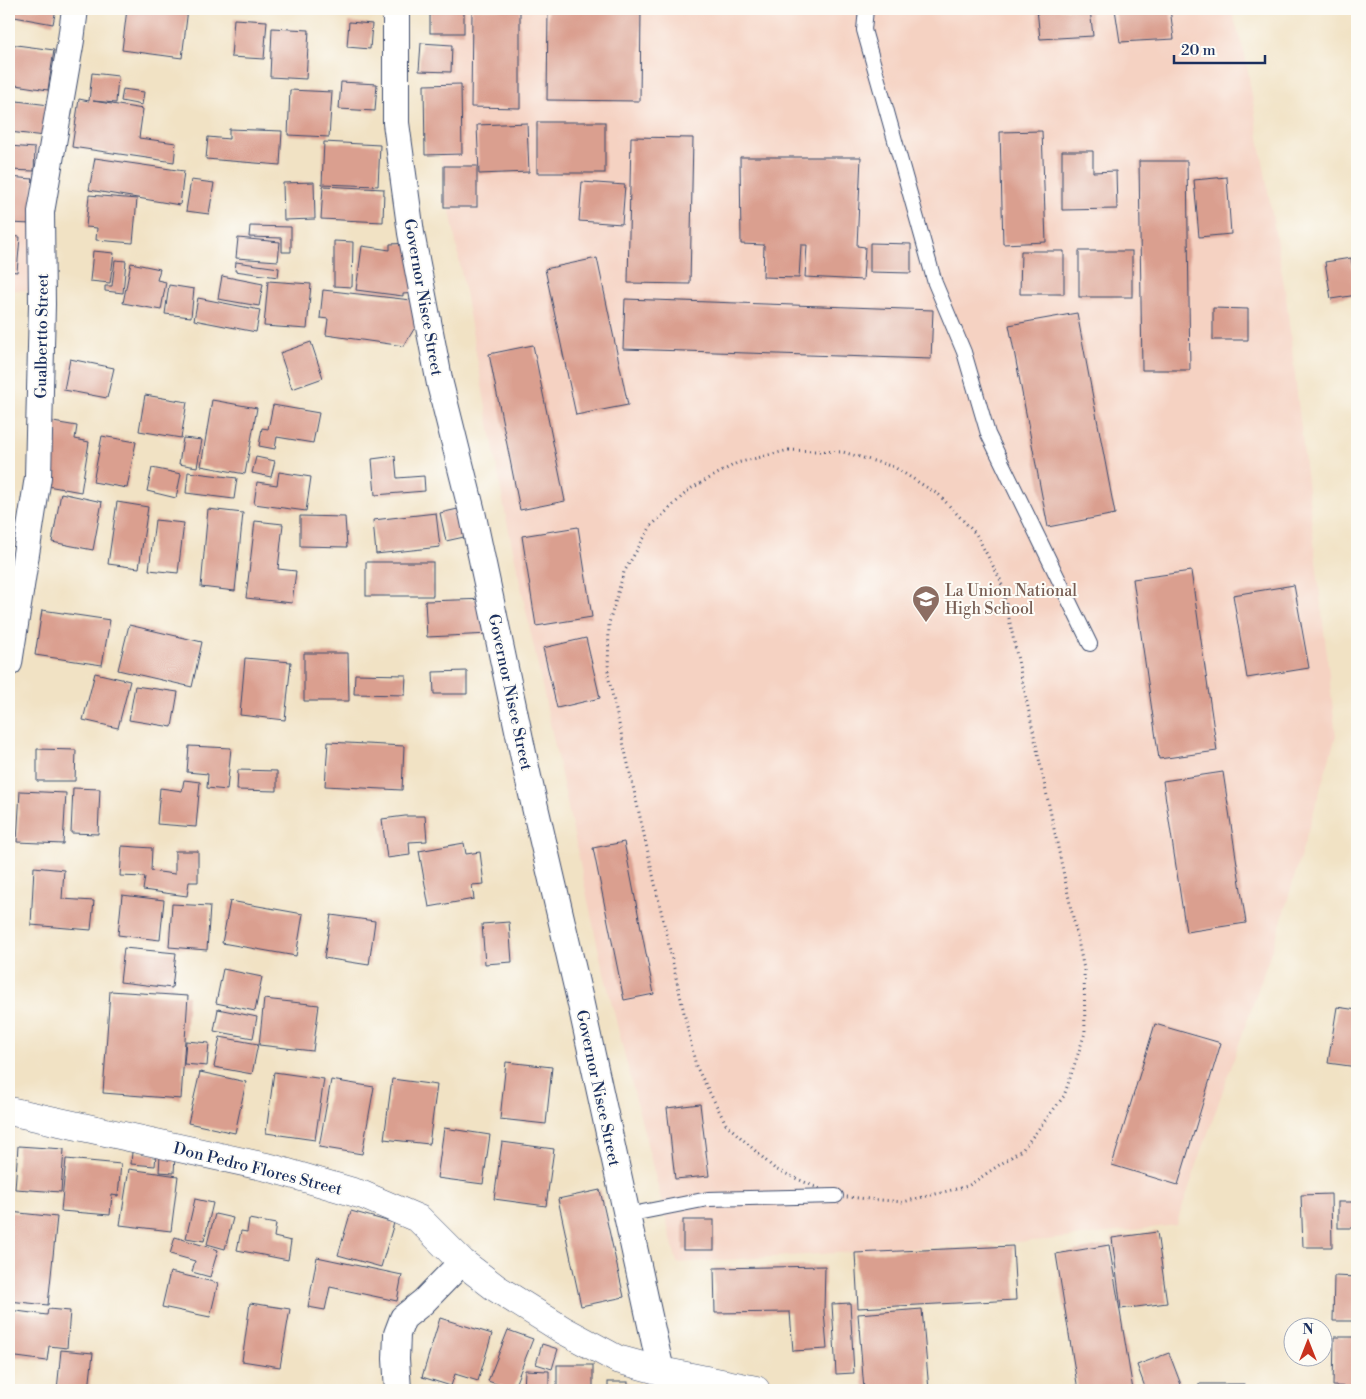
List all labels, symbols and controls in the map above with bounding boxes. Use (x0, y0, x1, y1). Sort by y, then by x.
scale bar (1174, 32, 1265, 64)
text: 20 m (1181, 41, 1216, 60)
street label: Governor Nisce Street (399, 217, 447, 378)
street label: Gualbertto Street (31, 273, 53, 399)
place label: La Union National High School (945, 581, 1077, 619)
school or university icon: La Union National High School (911, 584, 941, 623)
street label: Governor Nisce Street (484, 612, 536, 773)
street label: Governor Nisce Street (572, 1008, 624, 1169)
street label: Don Pedro Flores Street (171, 1138, 345, 1200)
north arrow (1284, 1316, 1334, 1366)
text: N (1302, 1321, 1314, 1339)

